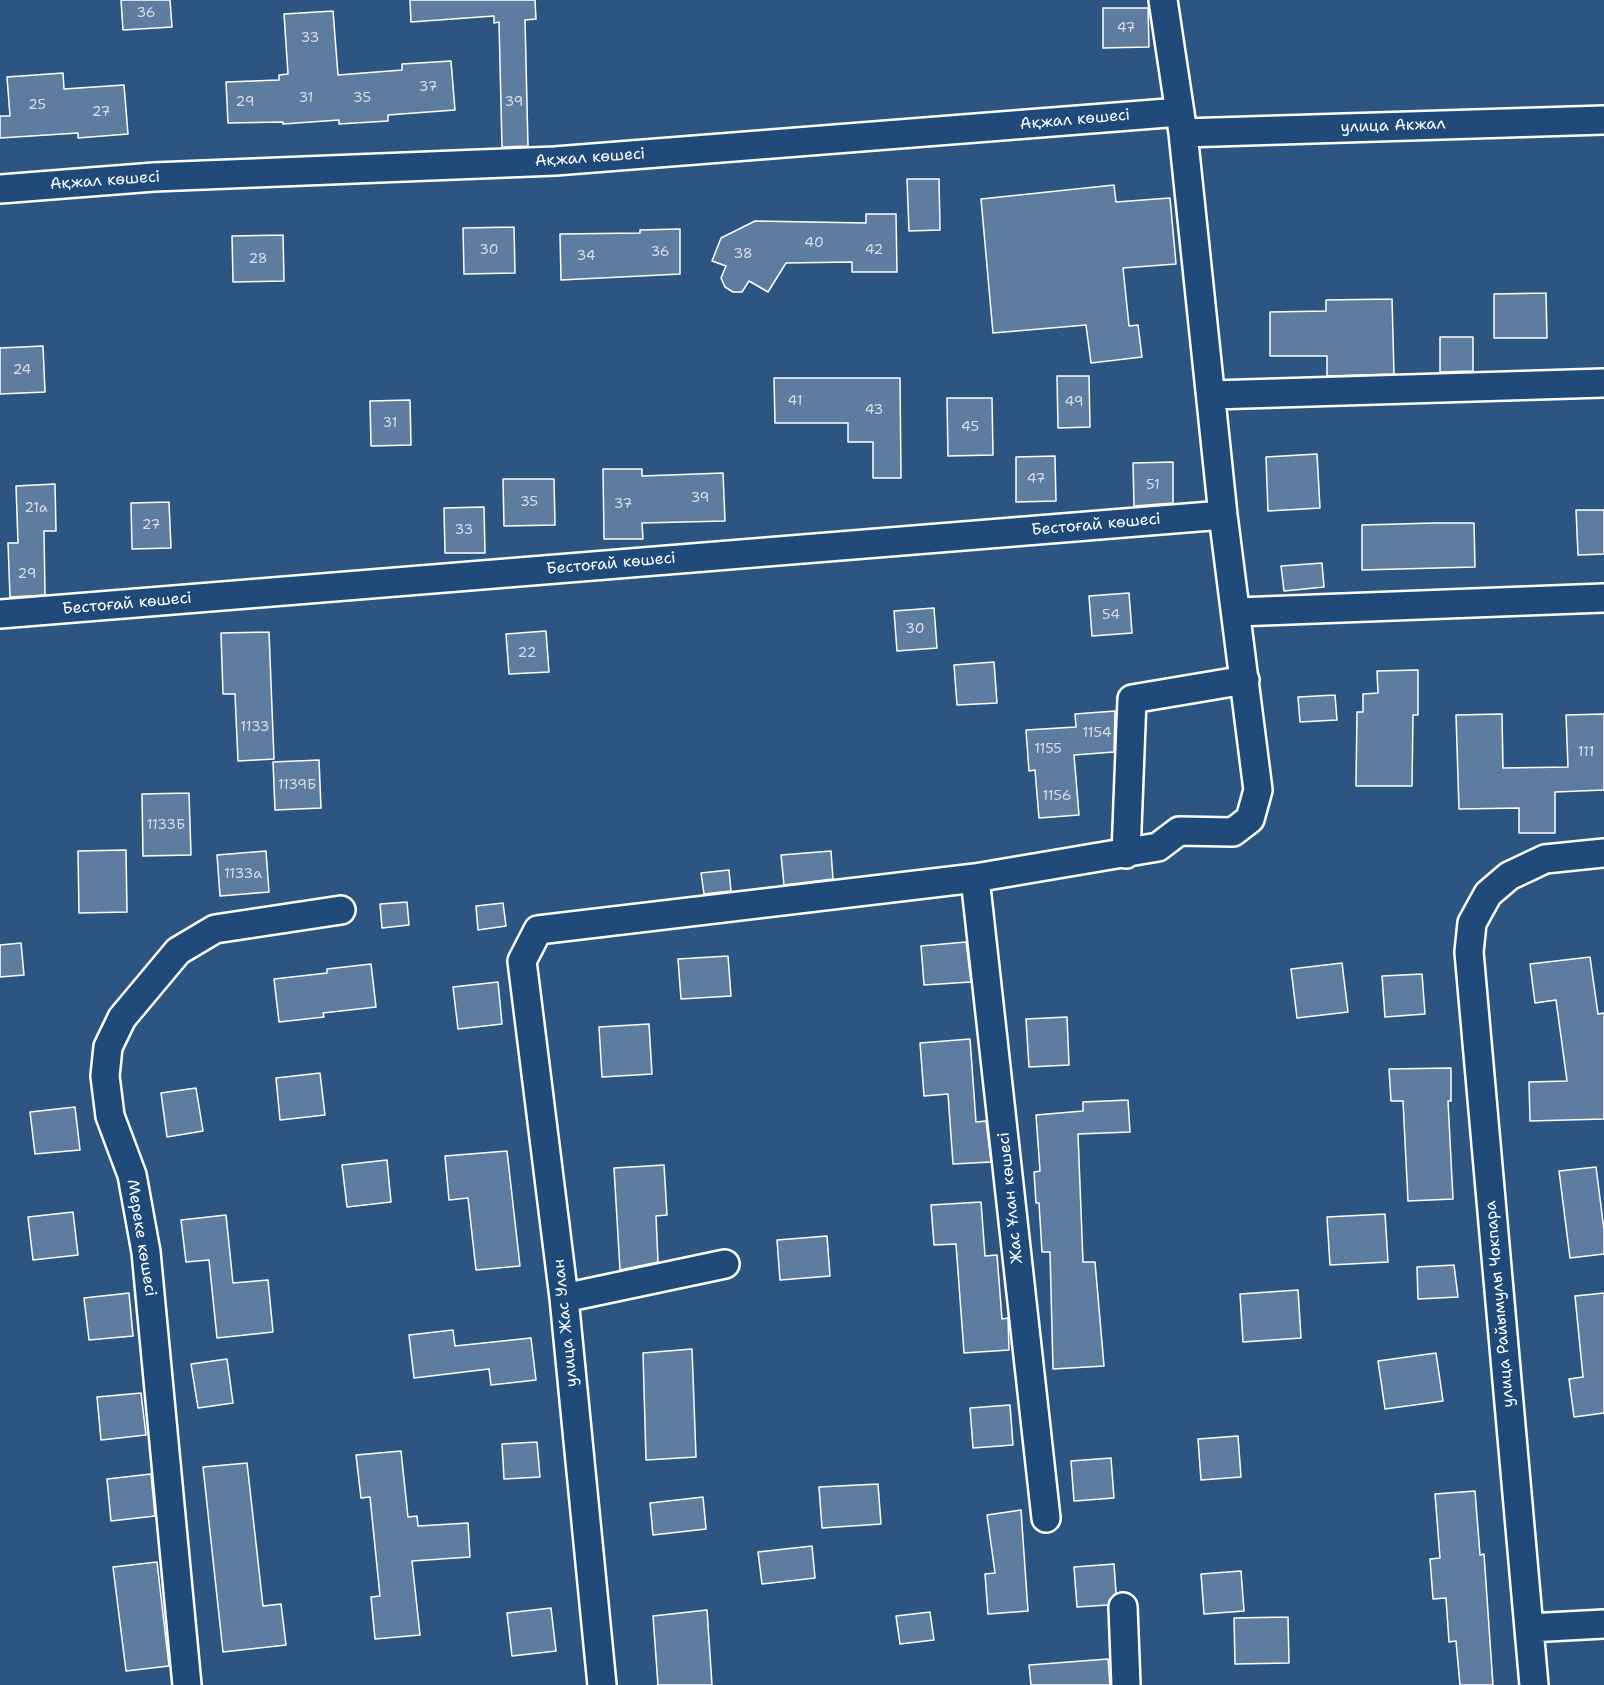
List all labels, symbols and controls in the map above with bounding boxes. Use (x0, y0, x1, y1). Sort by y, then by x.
house number: 36 (136, 5, 156, 21)
house number: 47 (1117, 20, 1135, 36)
house number: 33 (301, 30, 319, 46)
house number: 37 (419, 79, 437, 95)
house number: 31 (299, 90, 313, 106)
house number: 35 (353, 90, 371, 106)
house number: 29 (236, 94, 254, 110)
house number: 39 (505, 94, 523, 110)
house number: 25 (28, 97, 46, 113)
house number: 27 (92, 104, 110, 120)
street label: Ақжал көшесі (1019, 106, 1131, 134)
street label: улица Акжал (1340, 115, 1446, 137)
street label: Ақжал көшесі (534, 145, 646, 171)
street label: Ақжал көшесі (49, 168, 161, 194)
house number: 40 (804, 235, 824, 251)
house number: 30 (479, 242, 499, 258)
house number: 42 (865, 242, 883, 258)
house number: 36 (650, 244, 670, 260)
house number: 38 (733, 246, 753, 262)
house number: 34 (576, 248, 596, 264)
house number: 28 (248, 251, 268, 267)
house number: 24 (13, 362, 31, 378)
house number: 41 (788, 393, 802, 409)
house number: 49 (1065, 394, 1083, 410)
house number: 43 (865, 402, 883, 418)
house number: 31 (383, 415, 397, 431)
house number: 45 (961, 419, 979, 435)
house number: 47 (1027, 471, 1045, 487)
house number: 51 (1146, 477, 1160, 493)
house number: 39 (691, 490, 709, 506)
house number: 35 (520, 494, 538, 510)
house number: 37 (614, 496, 632, 512)
house number: 21а (24, 500, 48, 516)
street label: Бестоғай көшесі (1030, 510, 1162, 540)
house number: 27 (142, 517, 160, 533)
house number: 33 (455, 522, 473, 538)
street label: Бестоғай көшесі (545, 549, 677, 579)
house number: 29 (18, 566, 36, 582)
street label: Бестоғай көшесі (61, 589, 193, 619)
house number: 54 (1102, 607, 1120, 623)
house number: 30 (905, 621, 925, 637)
house number: 22 (518, 645, 536, 661)
house number: 1133 (240, 719, 270, 735)
house number: 1154 (1082, 725, 1112, 741)
house number: 1155 (1034, 741, 1062, 757)
house number: 111 (1578, 744, 1594, 760)
house number: 1139Б (278, 777, 316, 793)
house number: 1156 (1042, 788, 1072, 804)
house number: 1133Б (147, 817, 185, 833)
house number: 1133а (224, 866, 262, 882)
street label: Жас Ұлан көшесі (995, 1131, 1027, 1265)
street label: Мереке көшесі (122, 1178, 160, 1298)
street label: улица Райымулы Чокпара (1481, 1200, 1519, 1408)
street label: улица Жас Улан (550, 1258, 582, 1388)

